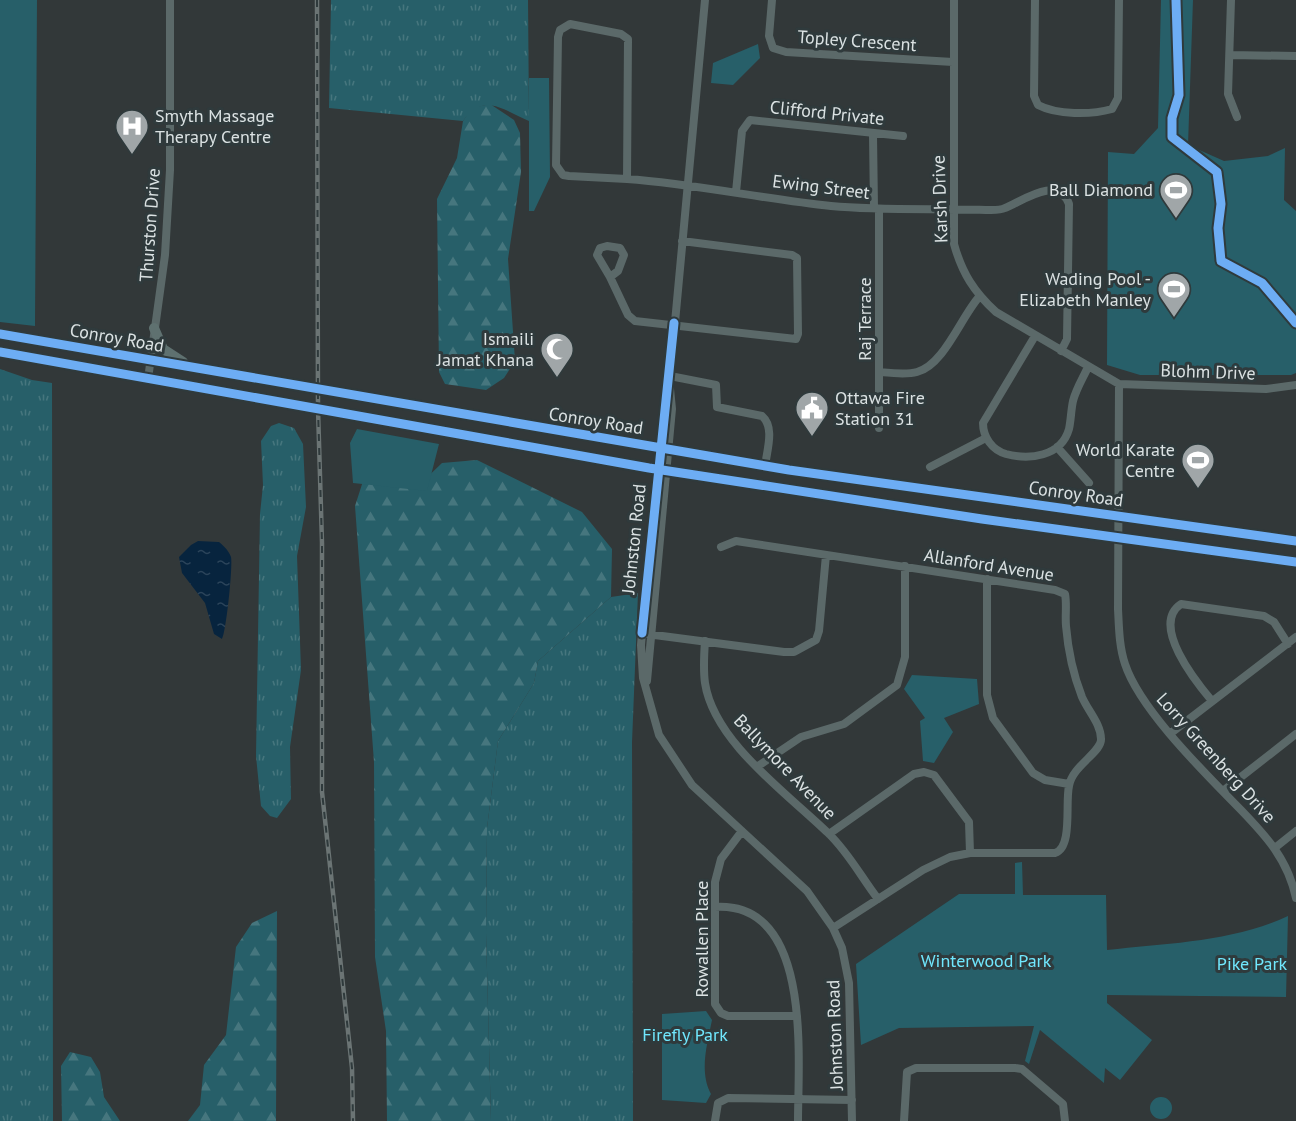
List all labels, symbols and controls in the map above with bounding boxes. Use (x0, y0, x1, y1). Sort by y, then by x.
street label: Topley Crescent (797, 25, 917, 56)
street label: Clifford Private (769, 95, 885, 130)
place label: Smyth Massage Therapy Centre (155, 104, 274, 148)
hospital icon: Smyth Massage Therapy Centre (114, 108, 150, 155)
street label: Karsh Drive (926, 155, 953, 243)
street label: Thurston Drive (134, 167, 165, 283)
street label: Ewing Street (771, 169, 871, 204)
sports icon: Ball Diamond (1158, 172, 1194, 219)
place label: Ball Diamond (1049, 178, 1153, 201)
place label: Wading Pool - Elizabeth Manley (1019, 267, 1152, 311)
sports icon: Wading Pool - Elizabeth Manley (1156, 271, 1192, 318)
street label: Raj Terrace (853, 277, 876, 361)
street label: Conroy Road (68, 318, 166, 357)
place label: Ismaili Jamat Khana (436, 327, 534, 371)
mosque icon: Ismaili Jamat Khana (539, 331, 575, 378)
street label: Blohm Drive (1160, 358, 1256, 385)
place label: Ottawa Fire Station 31 (835, 386, 925, 430)
public building icon: Ottawa Fire Station 31 (794, 390, 830, 437)
street label: Conroy Road (547, 402, 645, 439)
place label: World Karate Centre (1076, 438, 1175, 482)
sports icon: World Karate Centre (1180, 442, 1216, 489)
street label: Conroy Road (1027, 475, 1125, 512)
street label: Johnston Road (616, 483, 651, 596)
street label: Allanford Avenue (922, 543, 1056, 586)
street label: Lorry Greenberg Drive (1152, 688, 1281, 828)
street label: Ballymore Avenue (729, 709, 842, 824)
street label: Rowallen Place (690, 881, 713, 997)
park label: Winterwood Park (921, 949, 1052, 972)
park label: Pike Park (1217, 952, 1288, 975)
street label: Johnston Road (821, 979, 848, 1092)
park label: Firefly Park (642, 1023, 728, 1046)

